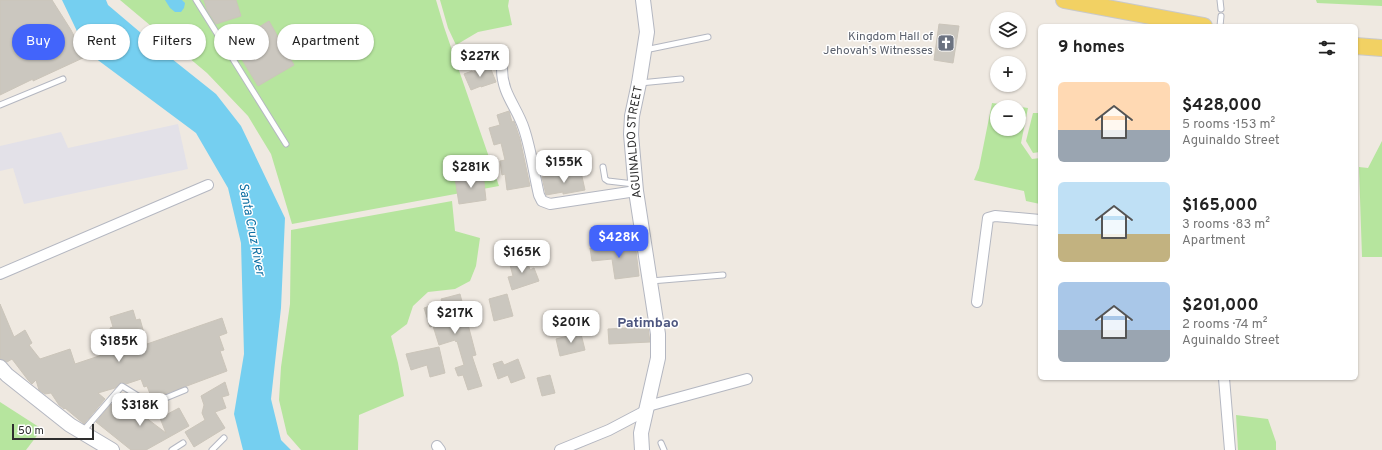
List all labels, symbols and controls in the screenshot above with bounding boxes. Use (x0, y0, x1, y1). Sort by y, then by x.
map controls (990, 12, 1026, 136)
button: layers (990, 12, 1026, 48)
chip: Buy (12, 24, 65, 60)
chip: Rent (73, 24, 130, 60)
chip: Filters (138, 24, 206, 60)
chip: New (214, 24, 269, 60)
chip: Apartment (277, 24, 374, 60)
place label: Kingdom Hall of Jehovah's Witnesses (823, 29, 933, 59)
church icon: Kingdom Hall of Jehovah's Witnesses (936, 33, 956, 53)
text: 9 homes (1058, 37, 1125, 59)
icon: filters (1316, 37, 1338, 59)
pin: $227K (452, 44, 508, 78)
text: $227K (460, 49, 500, 65)
button: + (990, 56, 1026, 92)
street label: AGUINALDO STREET (624, 84, 647, 199)
text: $428,000 (1182, 95, 1262, 117)
icon: home (1090, 98, 1138, 146)
button: − (990, 100, 1026, 136)
text: 5 rooms · 153 m² (1182, 117, 1275, 133)
text: Aguinaldo Street (1182, 133, 1280, 149)
pin: $155K (536, 150, 592, 184)
pin: $281K (443, 155, 499, 189)
text: $155K (545, 155, 583, 171)
text: $281K (452, 160, 490, 176)
water label: Santa Cruz River (234, 182, 268, 278)
text: $165,000 (1182, 195, 1258, 217)
icon: home (1090, 198, 1138, 246)
text: 3 rooms · 83 m² (1182, 217, 1270, 233)
pin: $428K (591, 225, 647, 259)
text: $428K (598, 230, 640, 246)
text: Apartment (1182, 233, 1245, 249)
pin: $165K (494, 240, 550, 274)
text: $165K (503, 245, 541, 261)
text: $201,000 (1182, 295, 1259, 317)
icon: home (1090, 298, 1138, 346)
pin: $217K (427, 301, 483, 335)
text: $217K (436, 306, 474, 322)
pin: $201K (543, 310, 599, 344)
text: $201K (552, 315, 590, 331)
district label: Patimbao (617, 315, 679, 332)
text: 2 rooms · 74 m² (1182, 317, 1267, 333)
pin: $185K (91, 329, 147, 363)
text: Aguinaldo Street (1182, 333, 1280, 349)
text: $185K (100, 334, 138, 350)
pin: $318K (112, 393, 168, 427)
text: $318K (121, 398, 159, 414)
scale bar (12, 422, 94, 441)
text: 50 m (18, 424, 44, 438)

